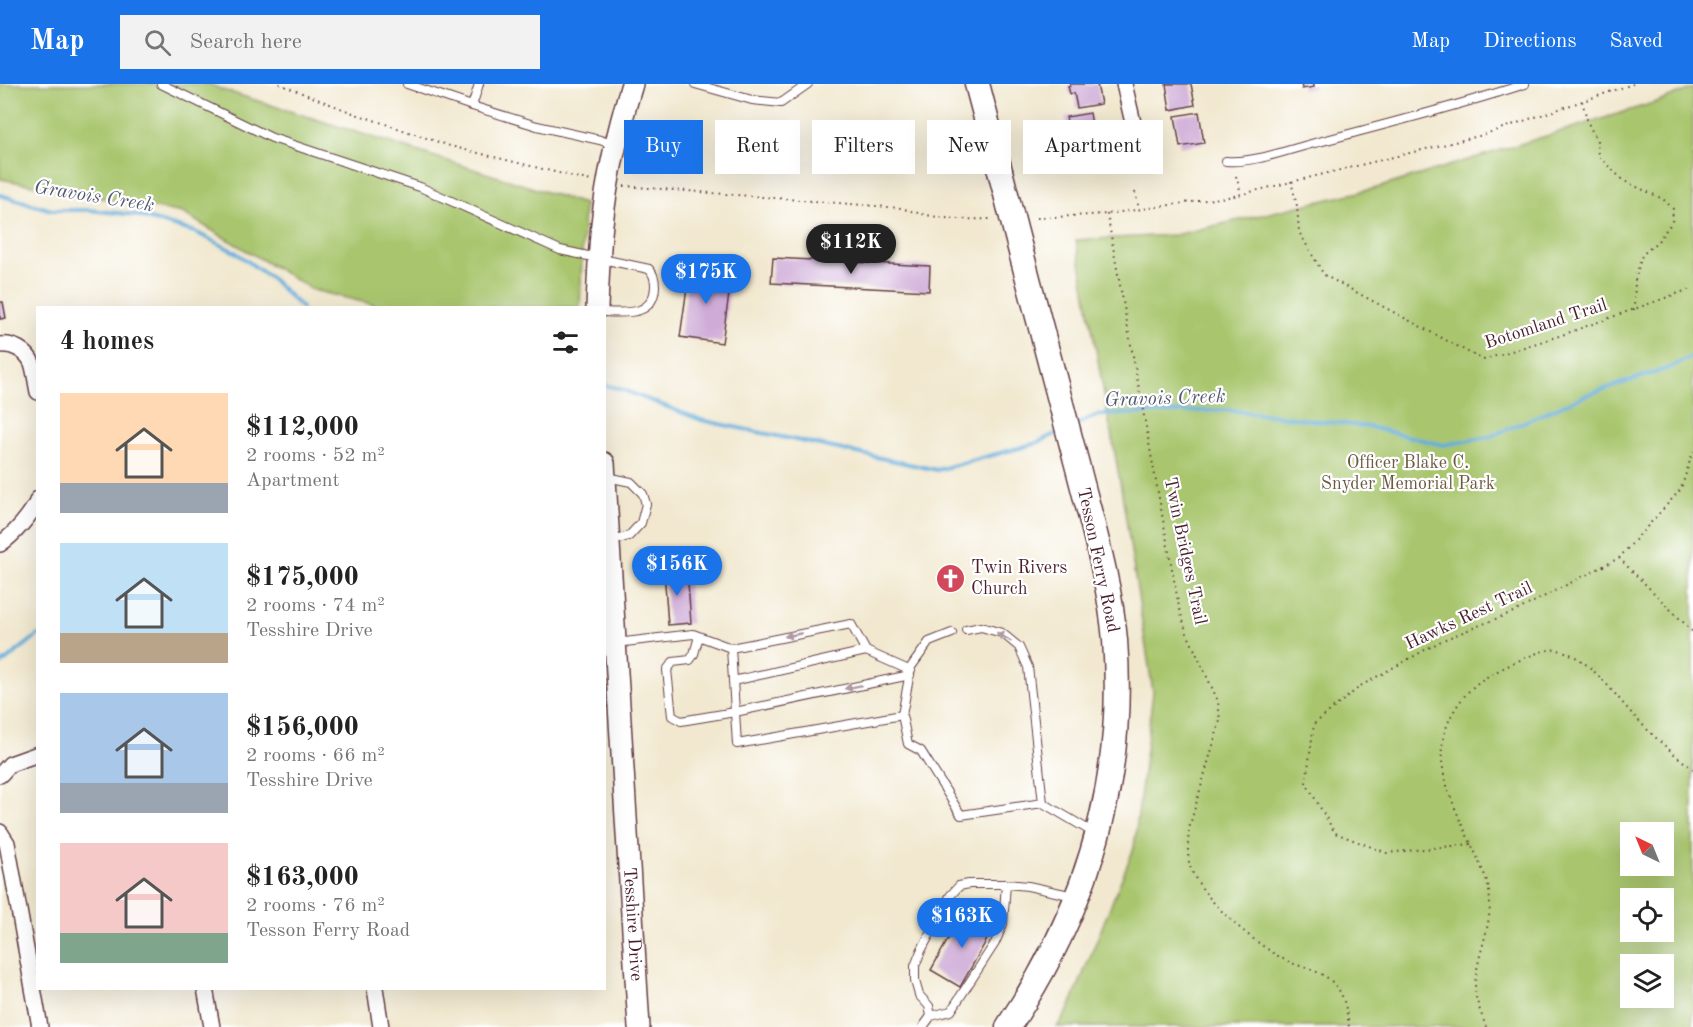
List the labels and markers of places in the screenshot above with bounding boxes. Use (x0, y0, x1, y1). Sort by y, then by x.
pin: $112K (809, 224, 893, 275)
pin: $175K (664, 254, 748, 305)
pin: $156K (635, 546, 719, 597)
place label: Twin Rivers Church (971, 559, 1068, 598)
church icon: Twin Rivers Church (934, 562, 966, 594)
pin: $163K (920, 898, 1004, 949)

